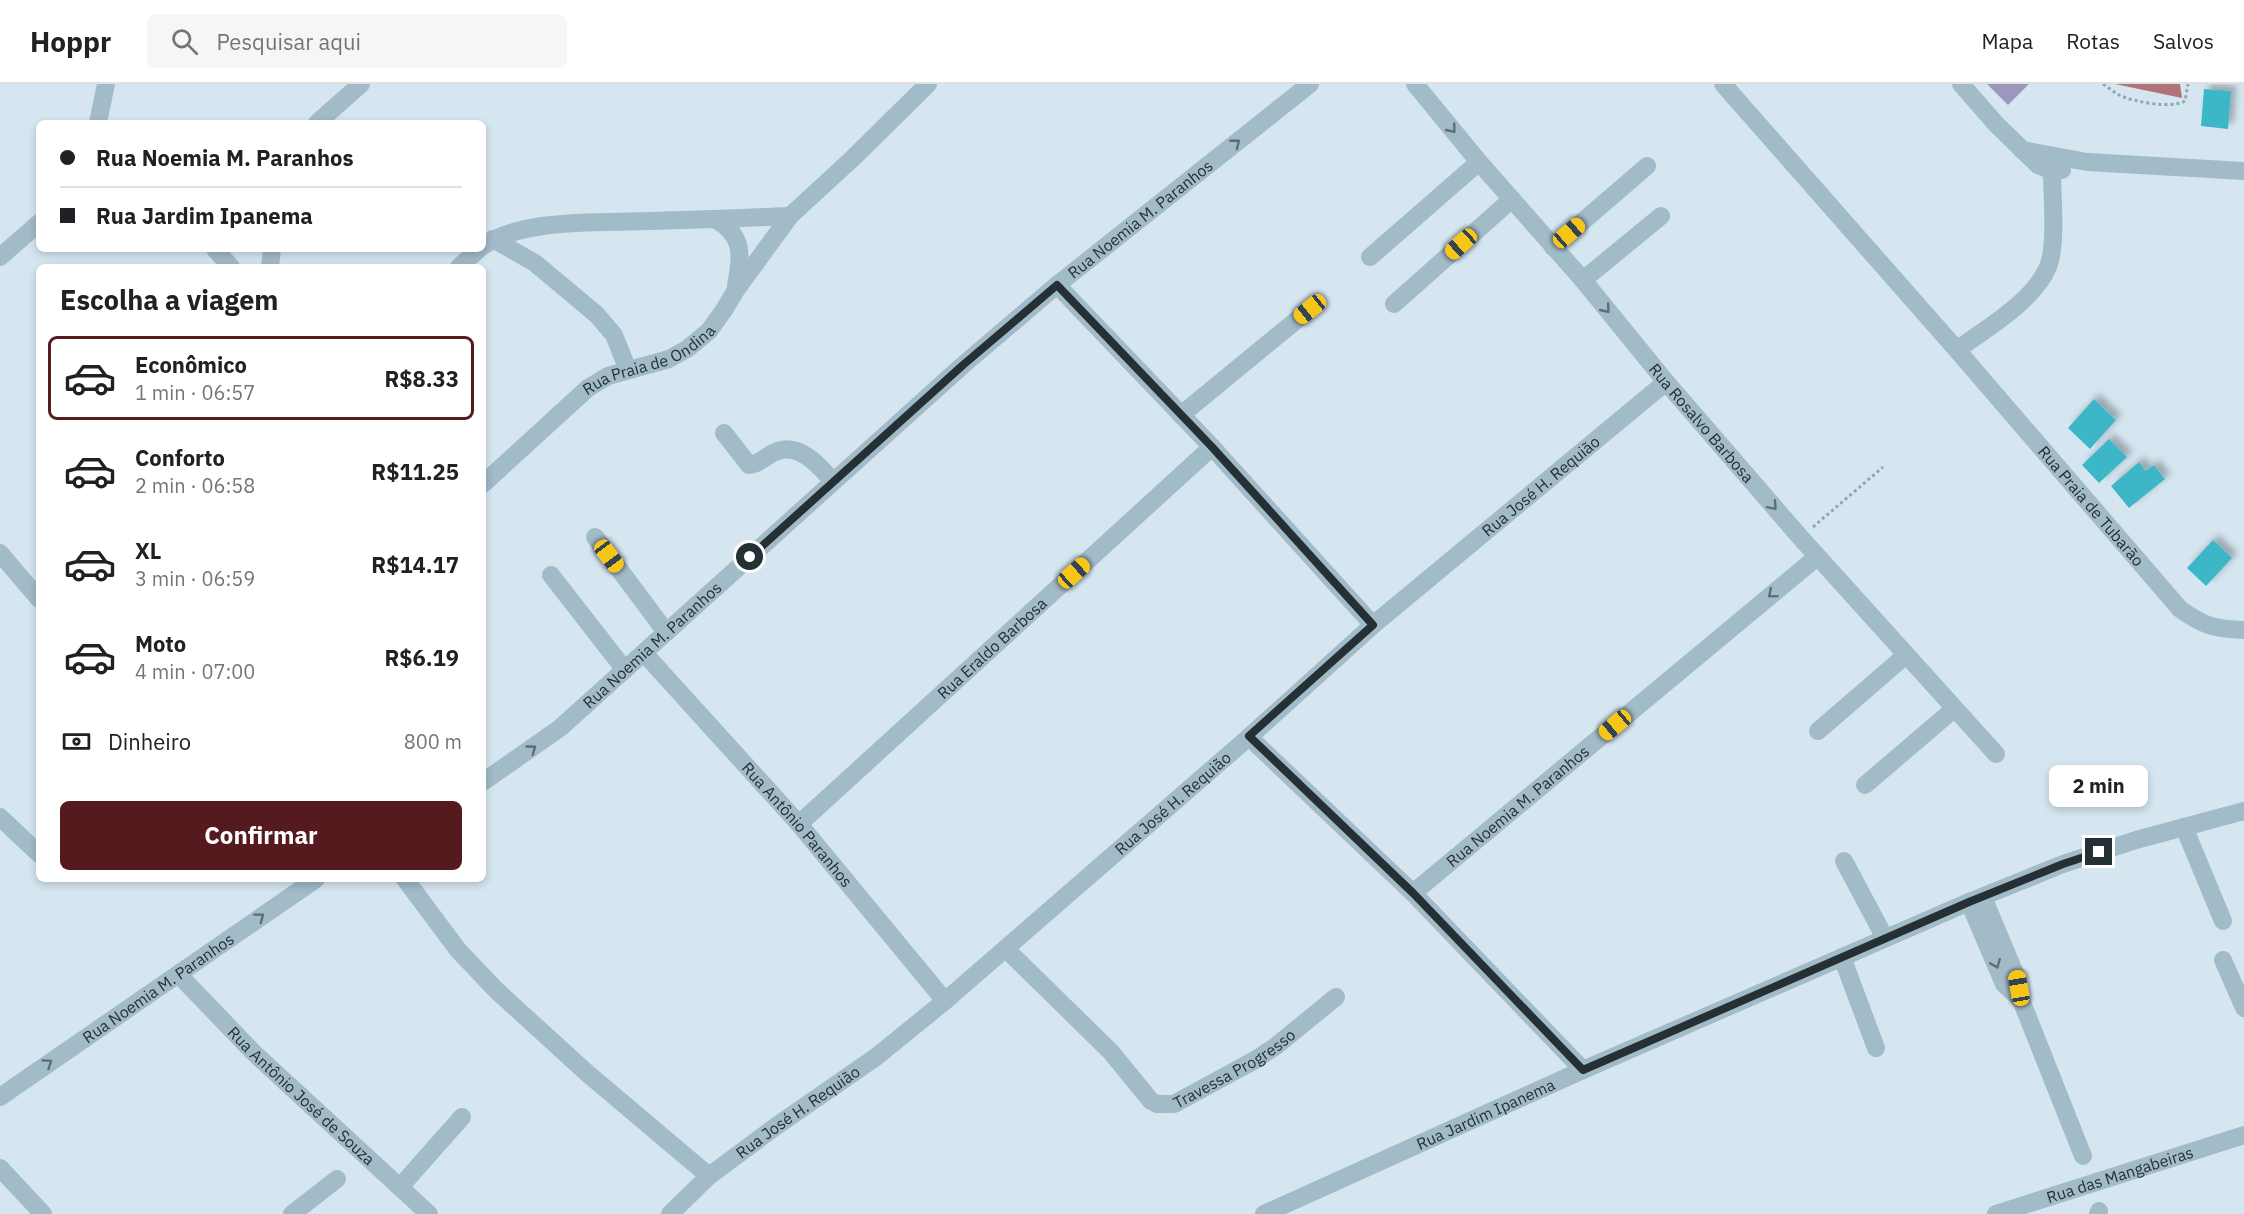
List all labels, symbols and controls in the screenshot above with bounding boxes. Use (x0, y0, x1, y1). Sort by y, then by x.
search box (147, 14, 567, 68)
text: Hoppr (30, 23, 111, 60)
icon: search (168, 25, 201, 58)
text: Pesquisar aqui (216, 27, 361, 56)
text: Mapa (1982, 27, 2033, 55)
text: Rotas (2066, 27, 2120, 55)
text: Salvos (2153, 27, 2214, 55)
one-way arrow (1445, 122, 1456, 133)
one-way arrow (1229, 139, 1240, 150)
text: Rua Noemia M. Paranhos (96, 143, 354, 172)
street label: Rua Noemia M. Paranhos (1064, 155, 1217, 283)
text: Rua Jardim Ipanema (96, 201, 313, 230)
car (1550, 214, 1588, 252)
car (1442, 225, 1480, 263)
text: Escolha a viagem (60, 282, 278, 317)
car (1290, 291, 1330, 327)
one-way arrow (1599, 302, 1610, 313)
street label: Rua Praia de Ondina (579, 321, 720, 399)
text: Econômico (135, 350, 247, 379)
icon: car (63, 351, 117, 405)
street label: Rua Rosalvo Barbosa (1645, 359, 1759, 487)
text: R$8.33 (385, 364, 459, 393)
text: 1 min · 06:57 (135, 379, 255, 406)
street label: Rua José H. Requião (1478, 431, 1604, 541)
street label: Rua Praia de Tubarão (2034, 442, 2149, 570)
text: Conforto (135, 443, 225, 472)
icon: car (63, 444, 117, 498)
text: R$11.25 (371, 457, 459, 486)
text: 2 min · 06:58 (135, 472, 255, 499)
one-way arrow (1766, 499, 1777, 510)
text: XL (135, 536, 161, 565)
car (591, 536, 627, 576)
icon: car (63, 537, 117, 591)
route start (736, 543, 763, 570)
text: R$14.17 (371, 550, 459, 579)
car (1055, 554, 1093, 592)
text: 3 min · 06:59 (135, 565, 255, 592)
street label: Rua Noemia M. Paranhos (579, 578, 726, 713)
one-way arrow (1768, 587, 1779, 598)
street label: Rua Eraldo Barbosa (933, 593, 1051, 703)
text: Moto (135, 629, 186, 658)
icon: car (63, 630, 117, 684)
text: R$6.19 (385, 643, 459, 672)
text: 4 min · 07:00 (135, 658, 255, 685)
car (1595, 707, 1635, 743)
icon: cash (60, 725, 93, 758)
text: Dinheiro (108, 727, 191, 756)
text: 800 m (404, 728, 462, 755)
street label: Rua Noemia M. Paranhos (1442, 741, 1593, 871)
one-way arrow (525, 745, 536, 756)
street label: Rua José H. Requião (1111, 747, 1235, 859)
street label: Rua Antônio Paranhos (738, 758, 857, 891)
callout: 2 min (2050, 765, 2148, 807)
text: 2 min (2072, 772, 2125, 799)
button: Confirmar (60, 801, 462, 870)
route end (2085, 838, 2112, 865)
one-way arrow (254, 913, 265, 924)
street label: Rua Noemia M. Paranhos (78, 929, 238, 1047)
one-way arrow (1989, 958, 2001, 969)
car (2007, 969, 2031, 1007)
street label: Rua Antônio José de Souza (224, 1022, 380, 1170)
street label: Travessa Progresso (1170, 1024, 1299, 1113)
one-way arrow (42, 1059, 52, 1071)
street label: Rua José H. Requião (732, 1061, 864, 1163)
street label: Rua Jardim Ipanema (1413, 1074, 1558, 1154)
street label: Rua das Mangabeiras (2044, 1142, 2196, 1207)

